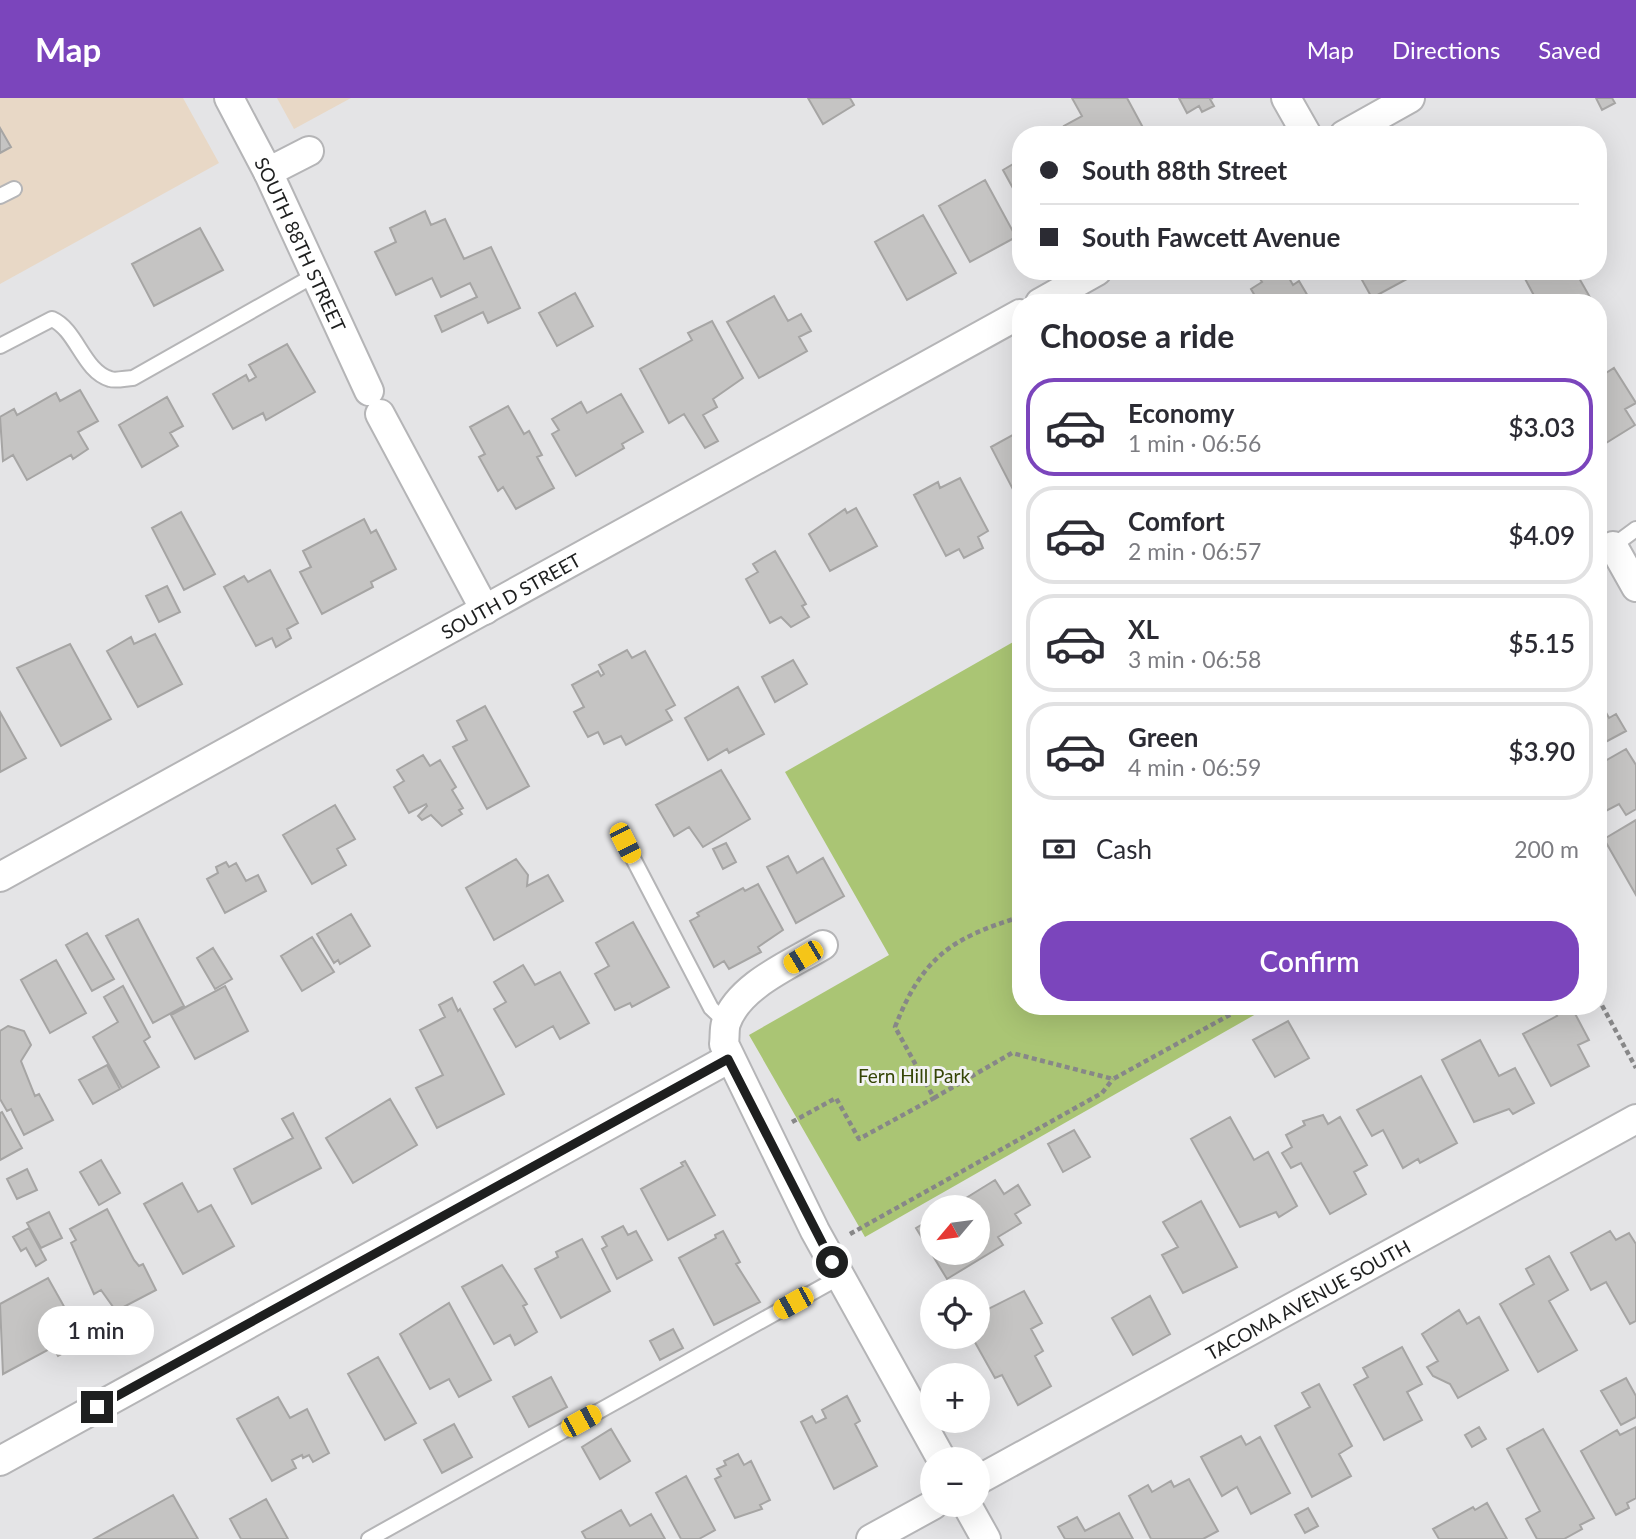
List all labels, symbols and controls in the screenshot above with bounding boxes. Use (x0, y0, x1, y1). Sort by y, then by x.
text: Map (35, 29, 101, 69)
text: Map (1307, 35, 1354, 64)
text: Directions (1392, 35, 1500, 64)
text: Saved (1538, 35, 1601, 64)
street label: SOUTH 88TH STREET (251, 153, 351, 335)
text: South 88th Street (1082, 154, 1287, 186)
text: South Fawcett Avenue (1082, 221, 1340, 253)
text: Choose a ride (1040, 316, 1234, 355)
icon: car (1044, 396, 1107, 459)
text: Economy (1128, 397, 1234, 429)
text: $3.03 (1509, 411, 1575, 443)
text: 1 min · 06:56 (1128, 429, 1261, 457)
icon: car (1044, 504, 1107, 567)
text: Comfort (1128, 505, 1225, 537)
text: $4.09 (1509, 519, 1575, 551)
text: 2 min · 06:57 (1128, 537, 1261, 565)
street label: SOUTH D STREET (437, 547, 584, 643)
icon: car (1044, 612, 1107, 675)
text: XL (1128, 613, 1159, 645)
text: $5.15 (1509, 627, 1575, 659)
text: 3 min · 06:58 (1128, 645, 1261, 673)
icon: car (1044, 720, 1107, 783)
text: Green (1128, 721, 1198, 753)
text: $3.90 (1509, 735, 1575, 767)
text: 4 min · 06:59 (1128, 753, 1261, 781)
car (607, 820, 644, 866)
icon: cash (1040, 830, 1078, 868)
text: Cash (1096, 833, 1152, 865)
text: 200 m (1514, 835, 1579, 863)
button: Confirm (1040, 921, 1579, 1001)
car (780, 937, 827, 977)
park label: Fern Hill Park (858, 1064, 970, 1087)
north arrow (920, 1195, 990, 1265)
map controls (920, 1195, 990, 1517)
street label: TACOMA AVENUE SOUTH (1202, 1234, 1414, 1364)
route start (816, 1246, 848, 1278)
button: locate (920, 1279, 990, 1349)
car (770, 1284, 817, 1322)
callout: 1 min (39, 1306, 155, 1354)
text: 1 min (68, 1316, 124, 1344)
button: + (920, 1363, 990, 1433)
route end (81, 1391, 113, 1423)
car (558, 1402, 605, 1440)
button: − (920, 1447, 990, 1517)

